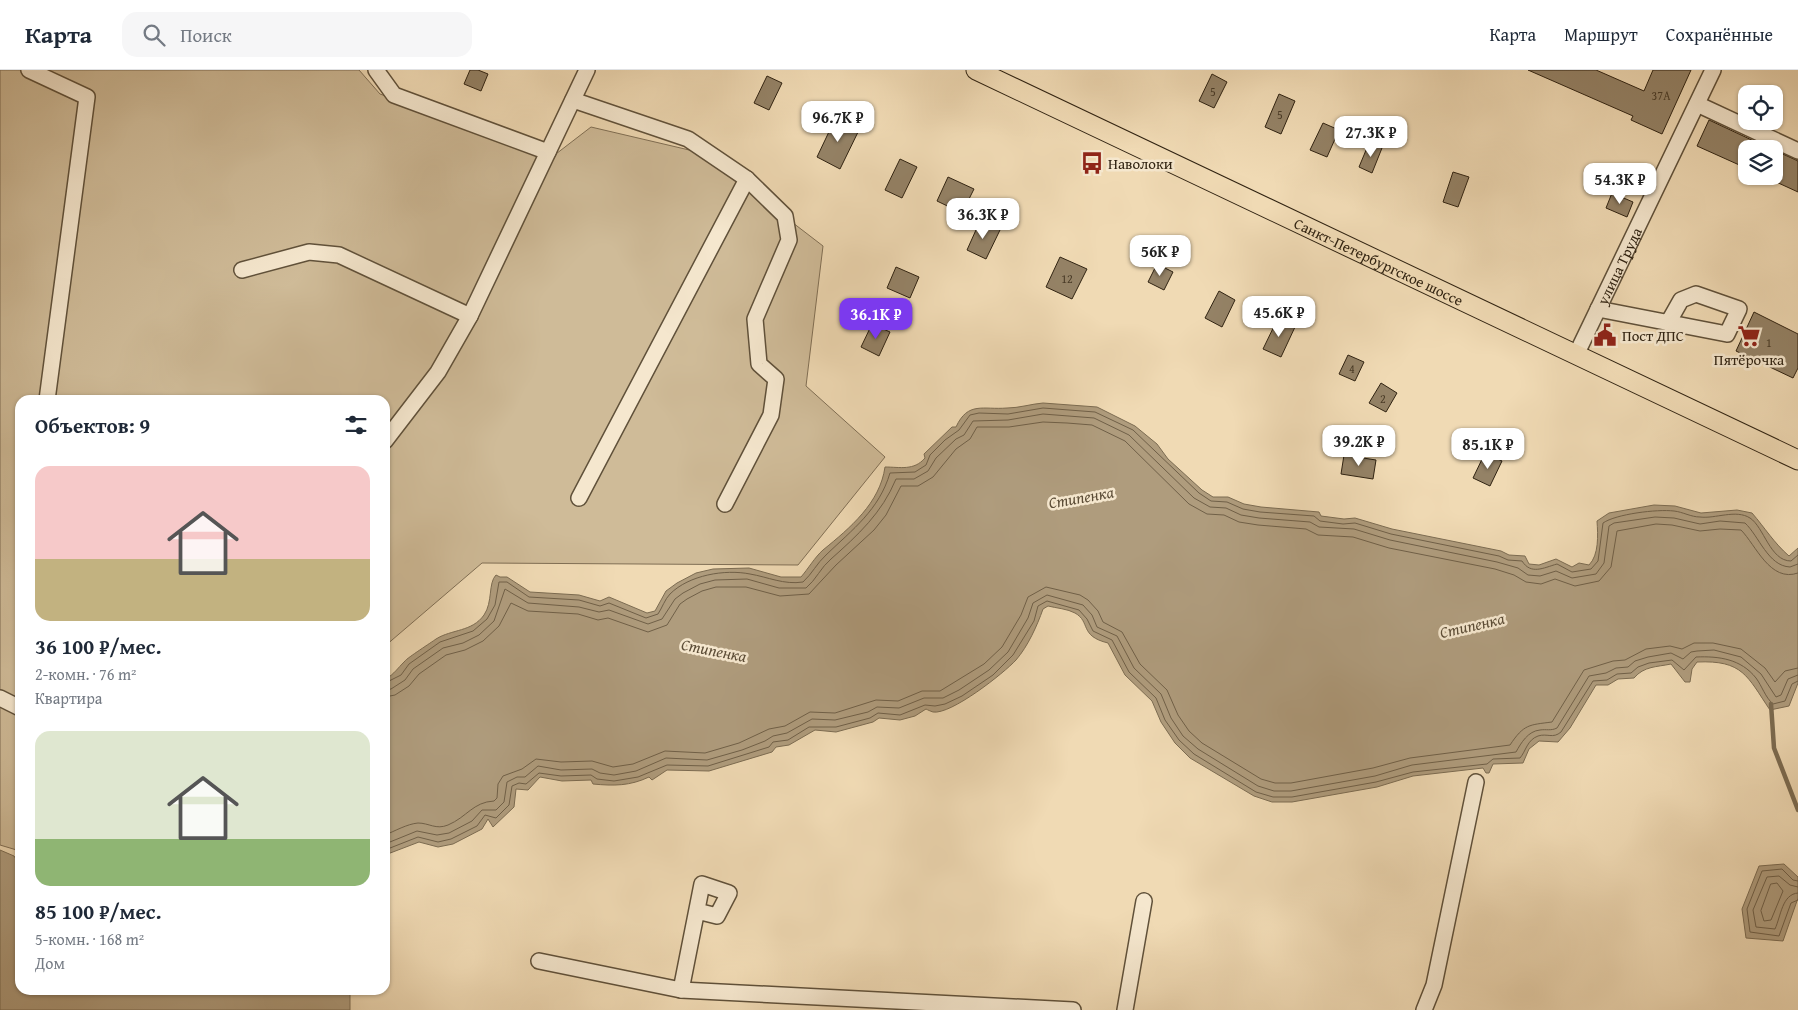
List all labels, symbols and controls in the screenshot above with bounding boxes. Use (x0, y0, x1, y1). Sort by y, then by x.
search box (122, 12, 472, 57)
text: Карта (25, 17, 92, 52)
icon: search (140, 21, 168, 49)
text: Поиск (180, 21, 232, 49)
text: Карта (1490, 21, 1536, 48)
text: Маршрут (1564, 21, 1638, 48)
text: Сохранённые (1666, 21, 1773, 48)
house number: 5 (1210, 83, 1216, 100)
map controls (1738, 85, 1783, 185)
button: locate (1738, 85, 1783, 130)
house number: 37А (1652, 87, 1671, 104)
pin: 96.7K ₽ (792, 100, 884, 143)
text: 96.7K ₽ (812, 105, 864, 129)
house number: 5 (1277, 106, 1283, 123)
pin: 27.3K ₽ (1325, 116, 1417, 158)
text: 27.3K ₽ (1345, 120, 1397, 144)
button: layers (1738, 140, 1783, 185)
bus stop icon: Наволоки (1079, 150, 1105, 176)
place label: Наволоки (1108, 153, 1173, 174)
pin: 54.3K ₽ (1574, 162, 1666, 205)
text: 54.3K ₽ (1594, 167, 1646, 191)
pin: 36.3K ₽ (937, 198, 1029, 240)
text: 36.3K ₽ (957, 202, 1009, 226)
street label: Санкт-Петербургское шоссе (1291, 212, 1467, 310)
street label: улица Труда (1591, 223, 1647, 309)
pin: 56K ₽ (1125, 234, 1195, 277)
text: 56K ₽ (1141, 239, 1179, 263)
house number: 12 (1061, 270, 1073, 287)
pin: 45.6K ₽ (1233, 296, 1325, 338)
pin: 36.1K ₽ (830, 298, 922, 340)
text: 45.6K ₽ (1253, 300, 1305, 324)
text: 36.1K ₽ (850, 302, 902, 326)
public building icon: Пост ДПС (1592, 322, 1618, 348)
supermarket icon: Пятёрочка (1736, 323, 1762, 349)
place label: Пост ДПС (1622, 325, 1684, 346)
house number: 1 (1766, 334, 1772, 351)
place label: Пятёрочка (1714, 349, 1785, 370)
house number: 4 (1349, 360, 1355, 377)
house number: 2 (1380, 390, 1386, 407)
text: Объектов: 9 (35, 410, 150, 441)
icon: filters (342, 411, 370, 439)
pin: 39.2K ₽ (1313, 424, 1405, 467)
pin: 85.1K ₽ (1442, 428, 1534, 470)
text: 39.2K ₽ (1333, 429, 1385, 453)
text: 85.1K ₽ (1462, 432, 1514, 456)
water label: Стипенка (1047, 479, 1116, 515)
icon: home (158, 498, 248, 588)
water label: Стипенка (1437, 606, 1507, 644)
text: 36 100 ₽/мес. (35, 631, 161, 662)
water label: Стипенка (679, 632, 749, 668)
text: 2-комн. · 76 m² (35, 662, 136, 686)
text: Квартира (35, 686, 102, 710)
icon: home (158, 763, 248, 853)
text: 85 100 ₽/мес. (35, 896, 161, 927)
text: 5-комн. · 168 m² (35, 927, 144, 951)
text: Дом (35, 951, 65, 975)

